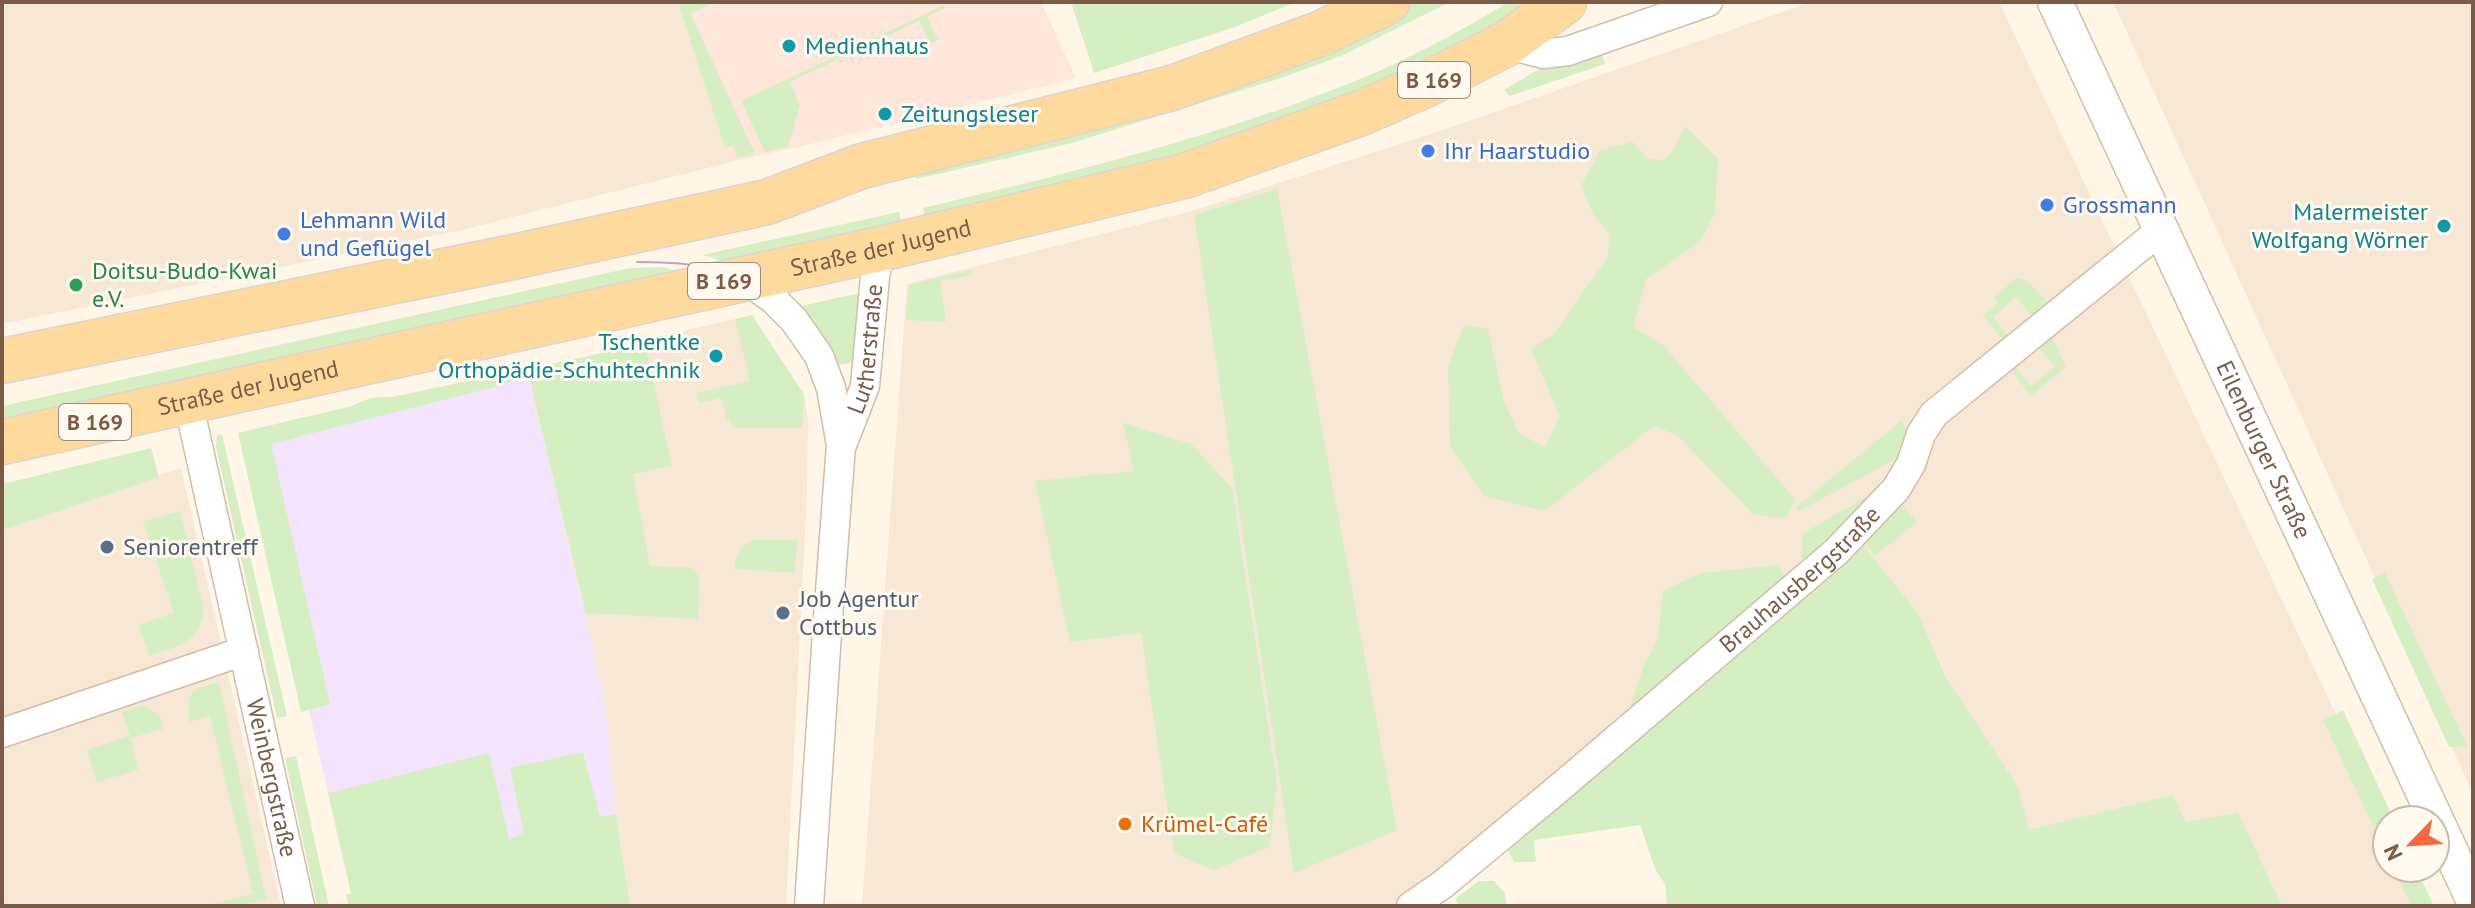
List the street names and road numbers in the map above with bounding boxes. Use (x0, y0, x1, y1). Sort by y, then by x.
road number: B 169 (1398, 62, 1470, 98)
street label: Straße der Jugend (787, 212, 974, 283)
road number: B 169 (688, 263, 760, 299)
street label: Lutherstraße (840, 283, 889, 418)
street label: Straße der Jugend (155, 352, 341, 422)
street label: Eilenburger Straße (2209, 356, 2319, 543)
road number: B 169 (59, 404, 131, 440)
street label: Brauhausbergstraße (1713, 499, 1887, 660)
street label: Weinbergstraße (239, 695, 305, 860)

